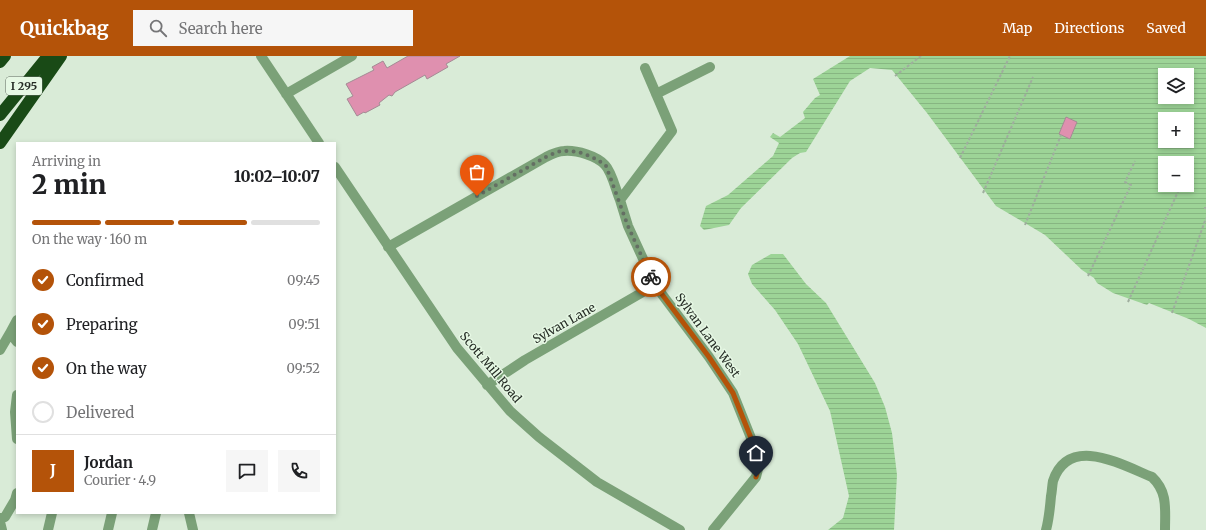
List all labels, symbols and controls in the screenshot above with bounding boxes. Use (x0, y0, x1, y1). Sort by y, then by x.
search box (133, 10, 413, 46)
text: Quickbag (20, 16, 109, 40)
icon: search (147, 17, 169, 39)
text: Search here (179, 19, 263, 38)
text: Map (1002, 19, 1032, 37)
text: Directions (1054, 19, 1124, 37)
text: Saved (1146, 19, 1186, 37)
map controls (1158, 68, 1194, 192)
button: layers (1158, 68, 1194, 104)
road number: I 295 (6, 77, 42, 95)
button: + (1158, 112, 1194, 148)
text: Arriving in (32, 153, 101, 170)
pin (460, 155, 494, 196)
button: − (1158, 156, 1194, 192)
icon: bag (466, 161, 488, 183)
text: 10:02–10:07 (234, 167, 320, 186)
text: 2 min (32, 168, 106, 201)
text: On the way · 160 m (32, 231, 147, 248)
courier (631, 257, 671, 297)
icon: bike (640, 266, 662, 288)
icon: check (32, 269, 54, 291)
text: Confirmed (66, 271, 144, 290)
text: 09:45 (287, 272, 320, 289)
street label: Sylvan Lane West (672, 290, 744, 380)
street label: Sylvan Lane (530, 300, 598, 346)
icon: check (32, 313, 54, 335)
text: Preparing (66, 315, 138, 334)
text: 09:51 (288, 316, 320, 333)
street label: Scott Mill Road (457, 329, 525, 405)
icon: check (32, 357, 54, 379)
text: On the way (66, 359, 147, 378)
text: 09:52 (286, 360, 320, 377)
text: Delivered (66, 403, 134, 422)
pin (739, 436, 773, 477)
icon: home (745, 442, 767, 464)
button: chat (226, 450, 268, 492)
button: phone (278, 450, 320, 492)
text: Jordan (84, 453, 133, 472)
text: J (50, 461, 56, 480)
text: Courier · 4.9 (84, 472, 156, 489)

